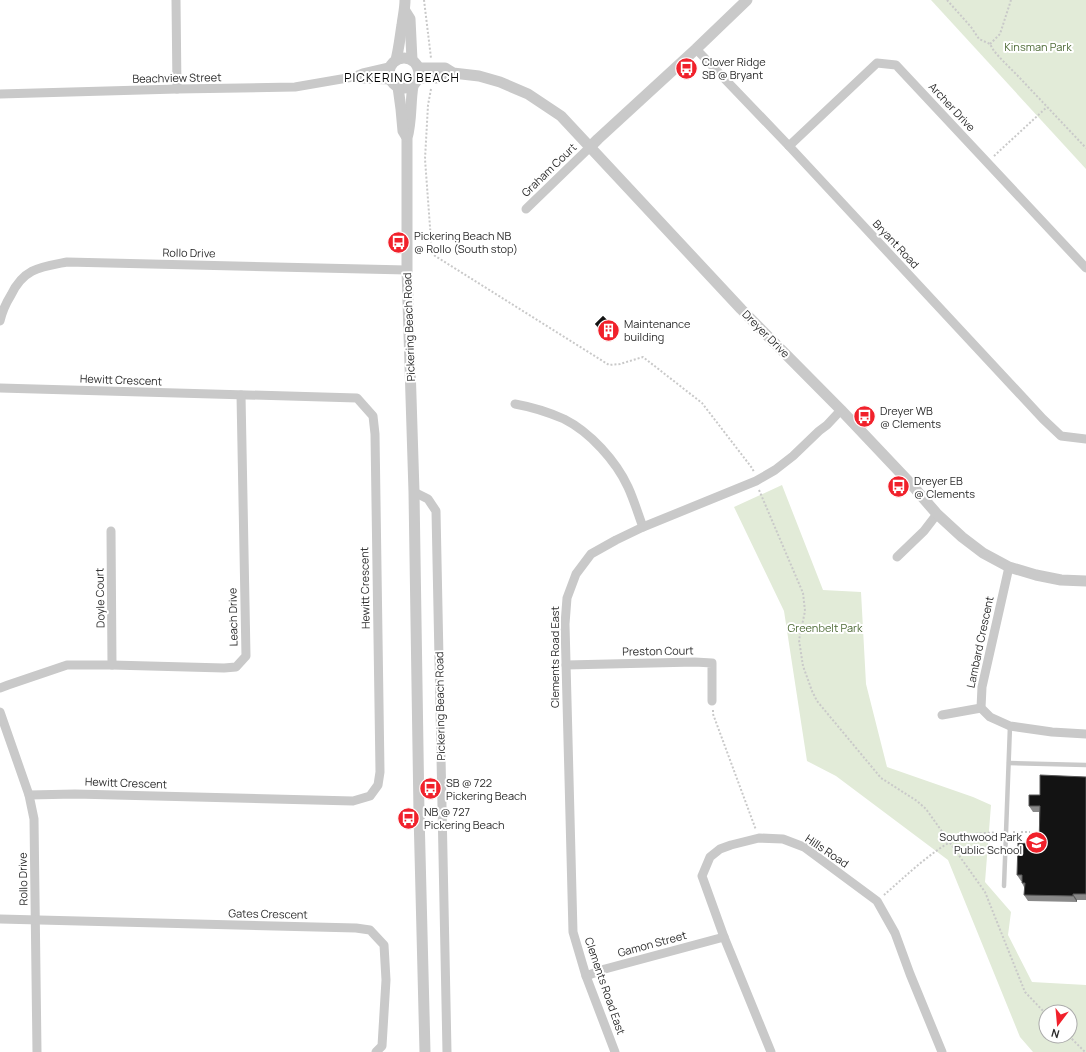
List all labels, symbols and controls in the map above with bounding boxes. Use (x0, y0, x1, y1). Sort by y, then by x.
park label: Kinsman Park (1004, 39, 1072, 54)
place label: Clover Ridge SB @ Bryant (702, 54, 766, 82)
bus stop icon: Clover Ridge SB @ Bryant (674, 55, 700, 81)
street label: Beachview Street (132, 69, 222, 86)
district label: PICKERING BEACH (344, 69, 460, 86)
street label: Archer Drive (926, 79, 979, 135)
street label: Graham Court (518, 140, 579, 200)
street label: Bryant Road (870, 216, 923, 271)
place label: Pickering Beach NB @ Rollo (South stop) (414, 228, 518, 256)
bus stop icon: Pickering Beach NB @ Rollo (South stop) (386, 229, 412, 255)
street label: Rollo Drive (162, 245, 216, 260)
street label: Pickering Beach Road (399, 272, 418, 382)
street label: Dreyer Drive (739, 307, 794, 361)
place label: Maintenance building (624, 316, 691, 344)
building icon: Maintenance building (595, 317, 621, 343)
street label: Hewitt Crescent (80, 371, 162, 388)
place label: Dreyer WB @ Clements (880, 403, 941, 431)
bus stop icon: Dreyer WB @ Clements (851, 404, 877, 430)
place label: Dreyer EB @ Clements (914, 473, 975, 501)
bus stop icon: Dreyer EB @ Clements (885, 474, 911, 500)
street label: Hewitt Crescent (356, 547, 373, 629)
street label: Doyle Court (91, 568, 108, 628)
street label: Leach Drive (224, 587, 241, 646)
street label: Lambard Crescent (962, 595, 997, 689)
street label: Clements Road East (547, 606, 562, 708)
park label: Greenbelt Park (788, 620, 863, 635)
street label: Preston Court (622, 642, 694, 659)
street label: Pickering Beach Road (431, 651, 448, 761)
street label: Hewitt Crescent (85, 774, 167, 791)
place label: SB @ 722 Pickering Beach (446, 775, 527, 803)
bus stop icon: SB @ 722 Pickering Beach (418, 776, 444, 802)
place label: NB @ 727 Pickering Beach (424, 804, 505, 832)
bus stop icon: NB @ 727 Pickering Beach (396, 805, 422, 831)
place label: Southwood Park Public School (939, 829, 1023, 857)
school or university icon: Southwood Park Public School (1024, 830, 1050, 856)
street label: Hills Road (803, 831, 852, 871)
street label: Rollo Drive (15, 852, 30, 906)
street label: Gates Crescent (228, 905, 308, 922)
street label: Gamon Street (616, 927, 688, 960)
street label: Clements Road East (582, 935, 629, 1037)
north arrow (1038, 1004, 1078, 1044)
text: N (1049, 1026, 1061, 1042)

